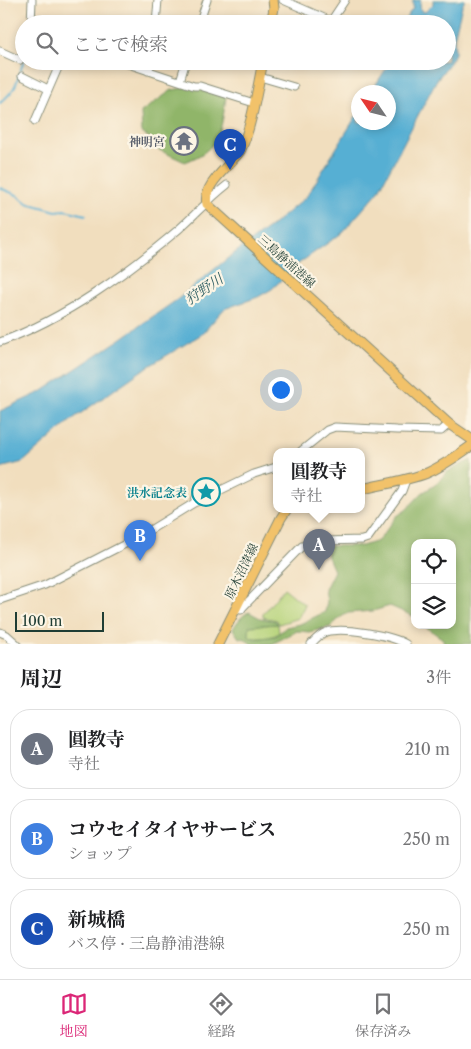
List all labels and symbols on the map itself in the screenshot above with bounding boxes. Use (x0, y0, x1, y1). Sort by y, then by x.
north arrow (351, 85, 396, 130)
temple icon: 神明宮 (169, 126, 199, 156)
pin: C (214, 129, 246, 170)
place label: 神明宮 (129, 134, 165, 149)
street label: 三島静浦港線 (255, 231, 319, 291)
water label: 狩野川 (182, 269, 228, 308)
your location (268, 377, 294, 403)
place icon: 洪水記念表 (191, 477, 221, 507)
place label: 洪水記念表 (127, 485, 187, 500)
pin: B (124, 520, 156, 561)
pin: A (303, 529, 335, 570)
street label: 原木沼津線 (221, 541, 261, 601)
scale bar (15, 609, 104, 632)

